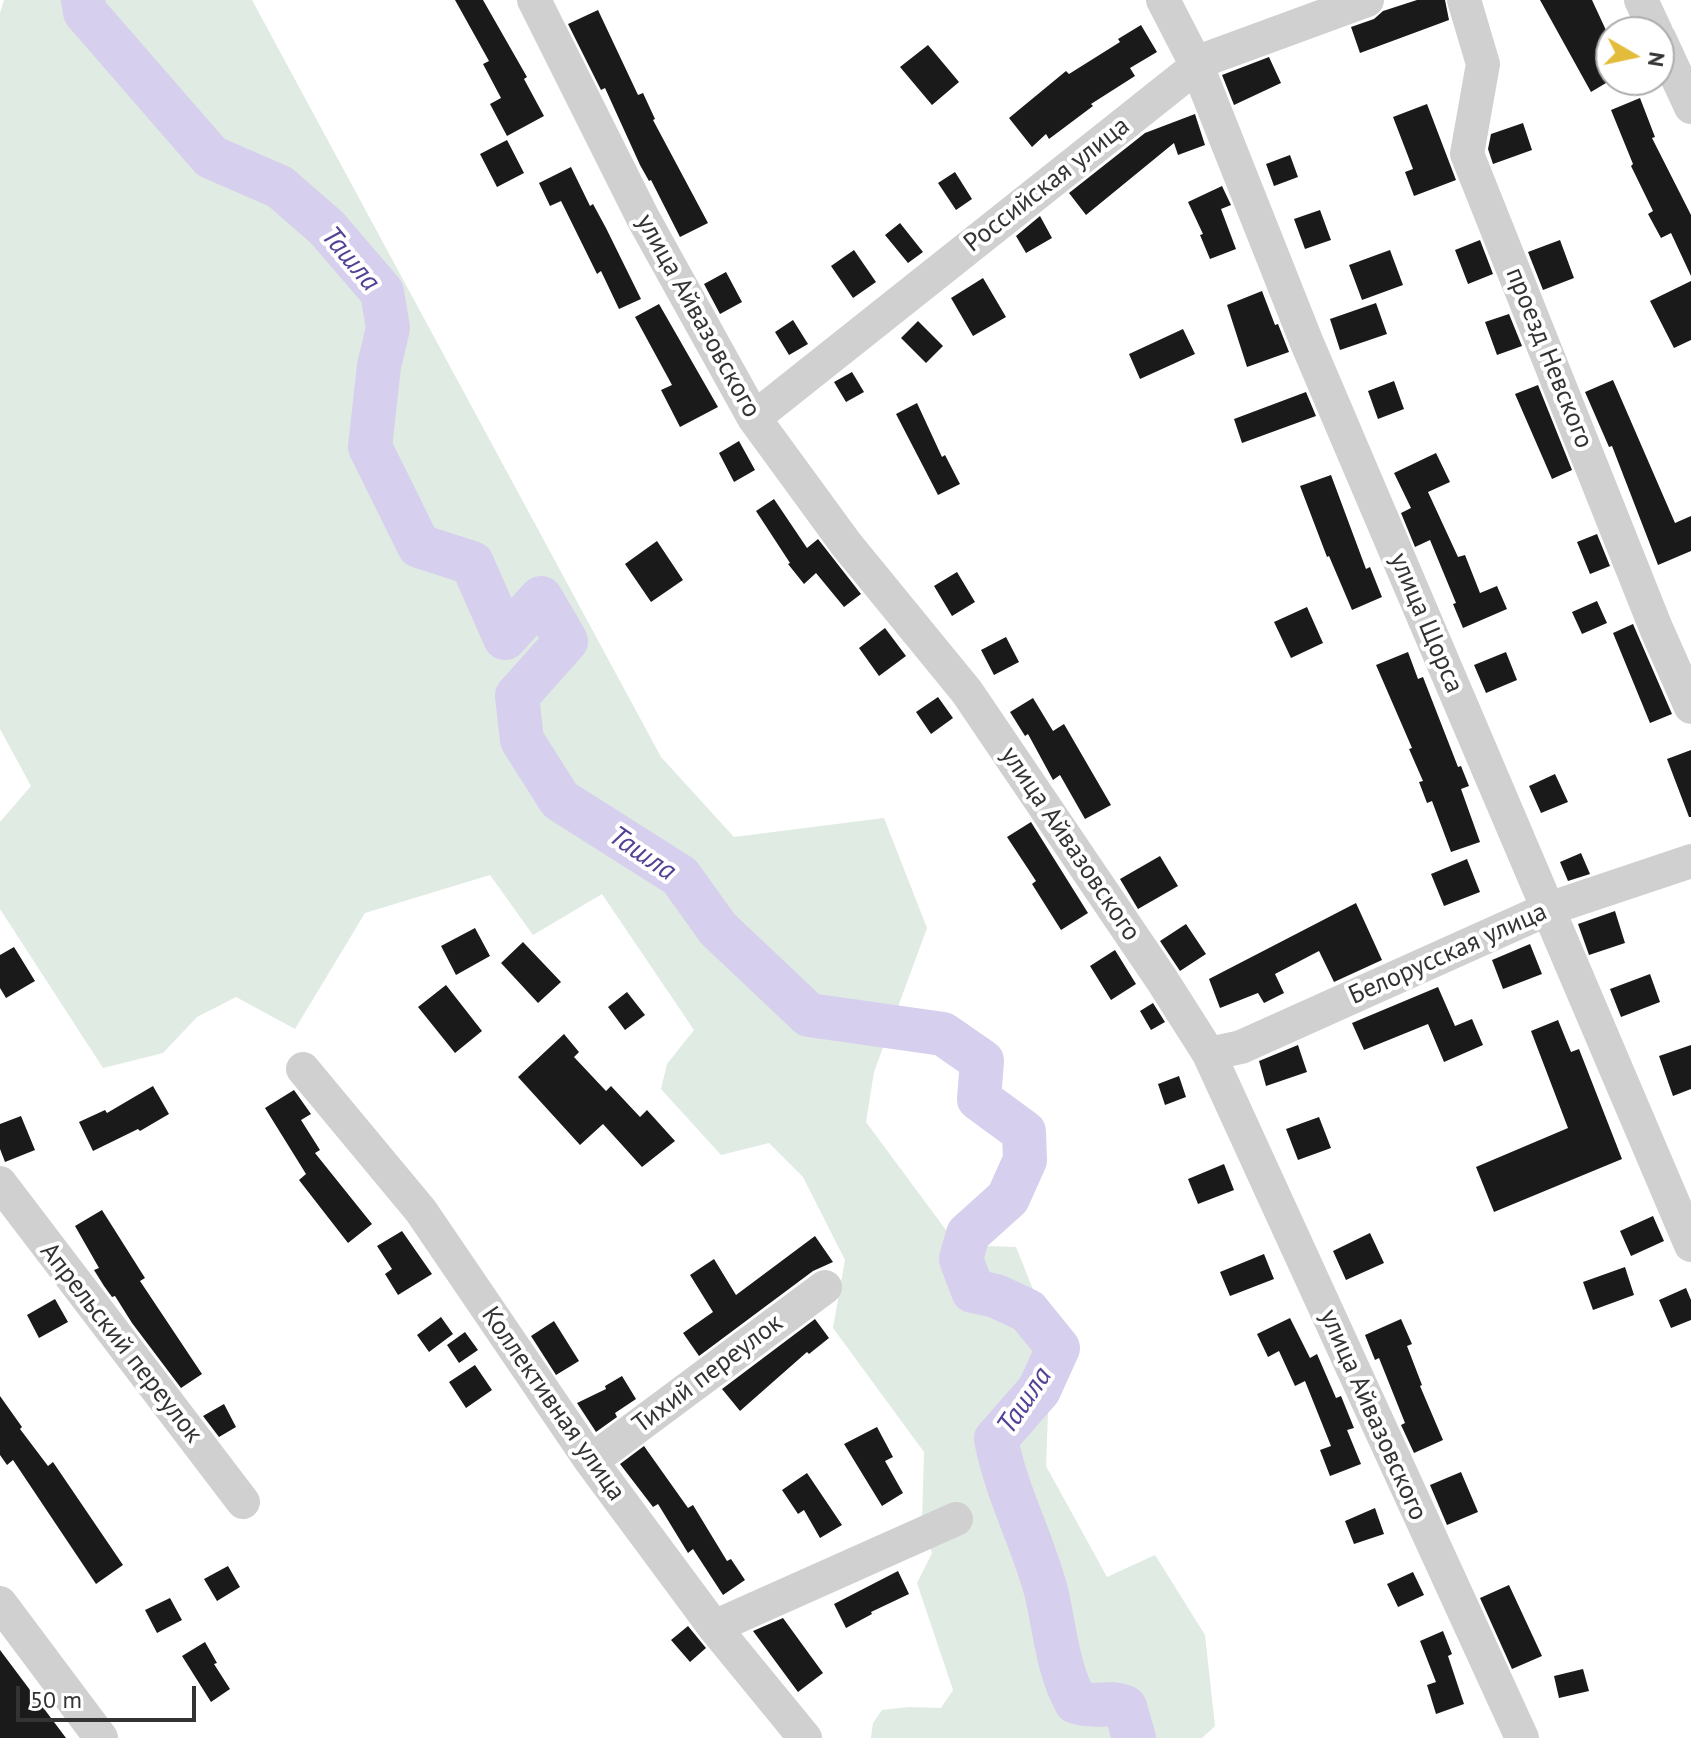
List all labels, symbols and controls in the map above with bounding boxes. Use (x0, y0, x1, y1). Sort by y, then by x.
north arrow (1595, 16, 1675, 96)
text: N (1642, 50, 1672, 69)
street label: Российская улица (958, 111, 1136, 259)
street label: улица Айвазовского (629, 209, 767, 423)
water label: Ташла (313, 220, 387, 298)
street label: проезд Невского (1499, 263, 1599, 453)
street label: улица Щорса (1382, 548, 1470, 698)
street label: улица Айвазовского (993, 741, 1147, 947)
water label: Ташла (602, 819, 682, 889)
street label: Белорусская улица (1344, 896, 1552, 1012)
street label: Апрельский переулок (33, 1237, 209, 1449)
street label: Коллективная улица (474, 1301, 632, 1507)
street label: улица Айвазовского (1312, 1305, 1434, 1525)
street label: Тихий переулок (627, 1307, 789, 1441)
water label: Ташла (990, 1361, 1060, 1441)
scale bar (20, 1670, 200, 1720)
text: 50 m (30, 1684, 82, 1715)

